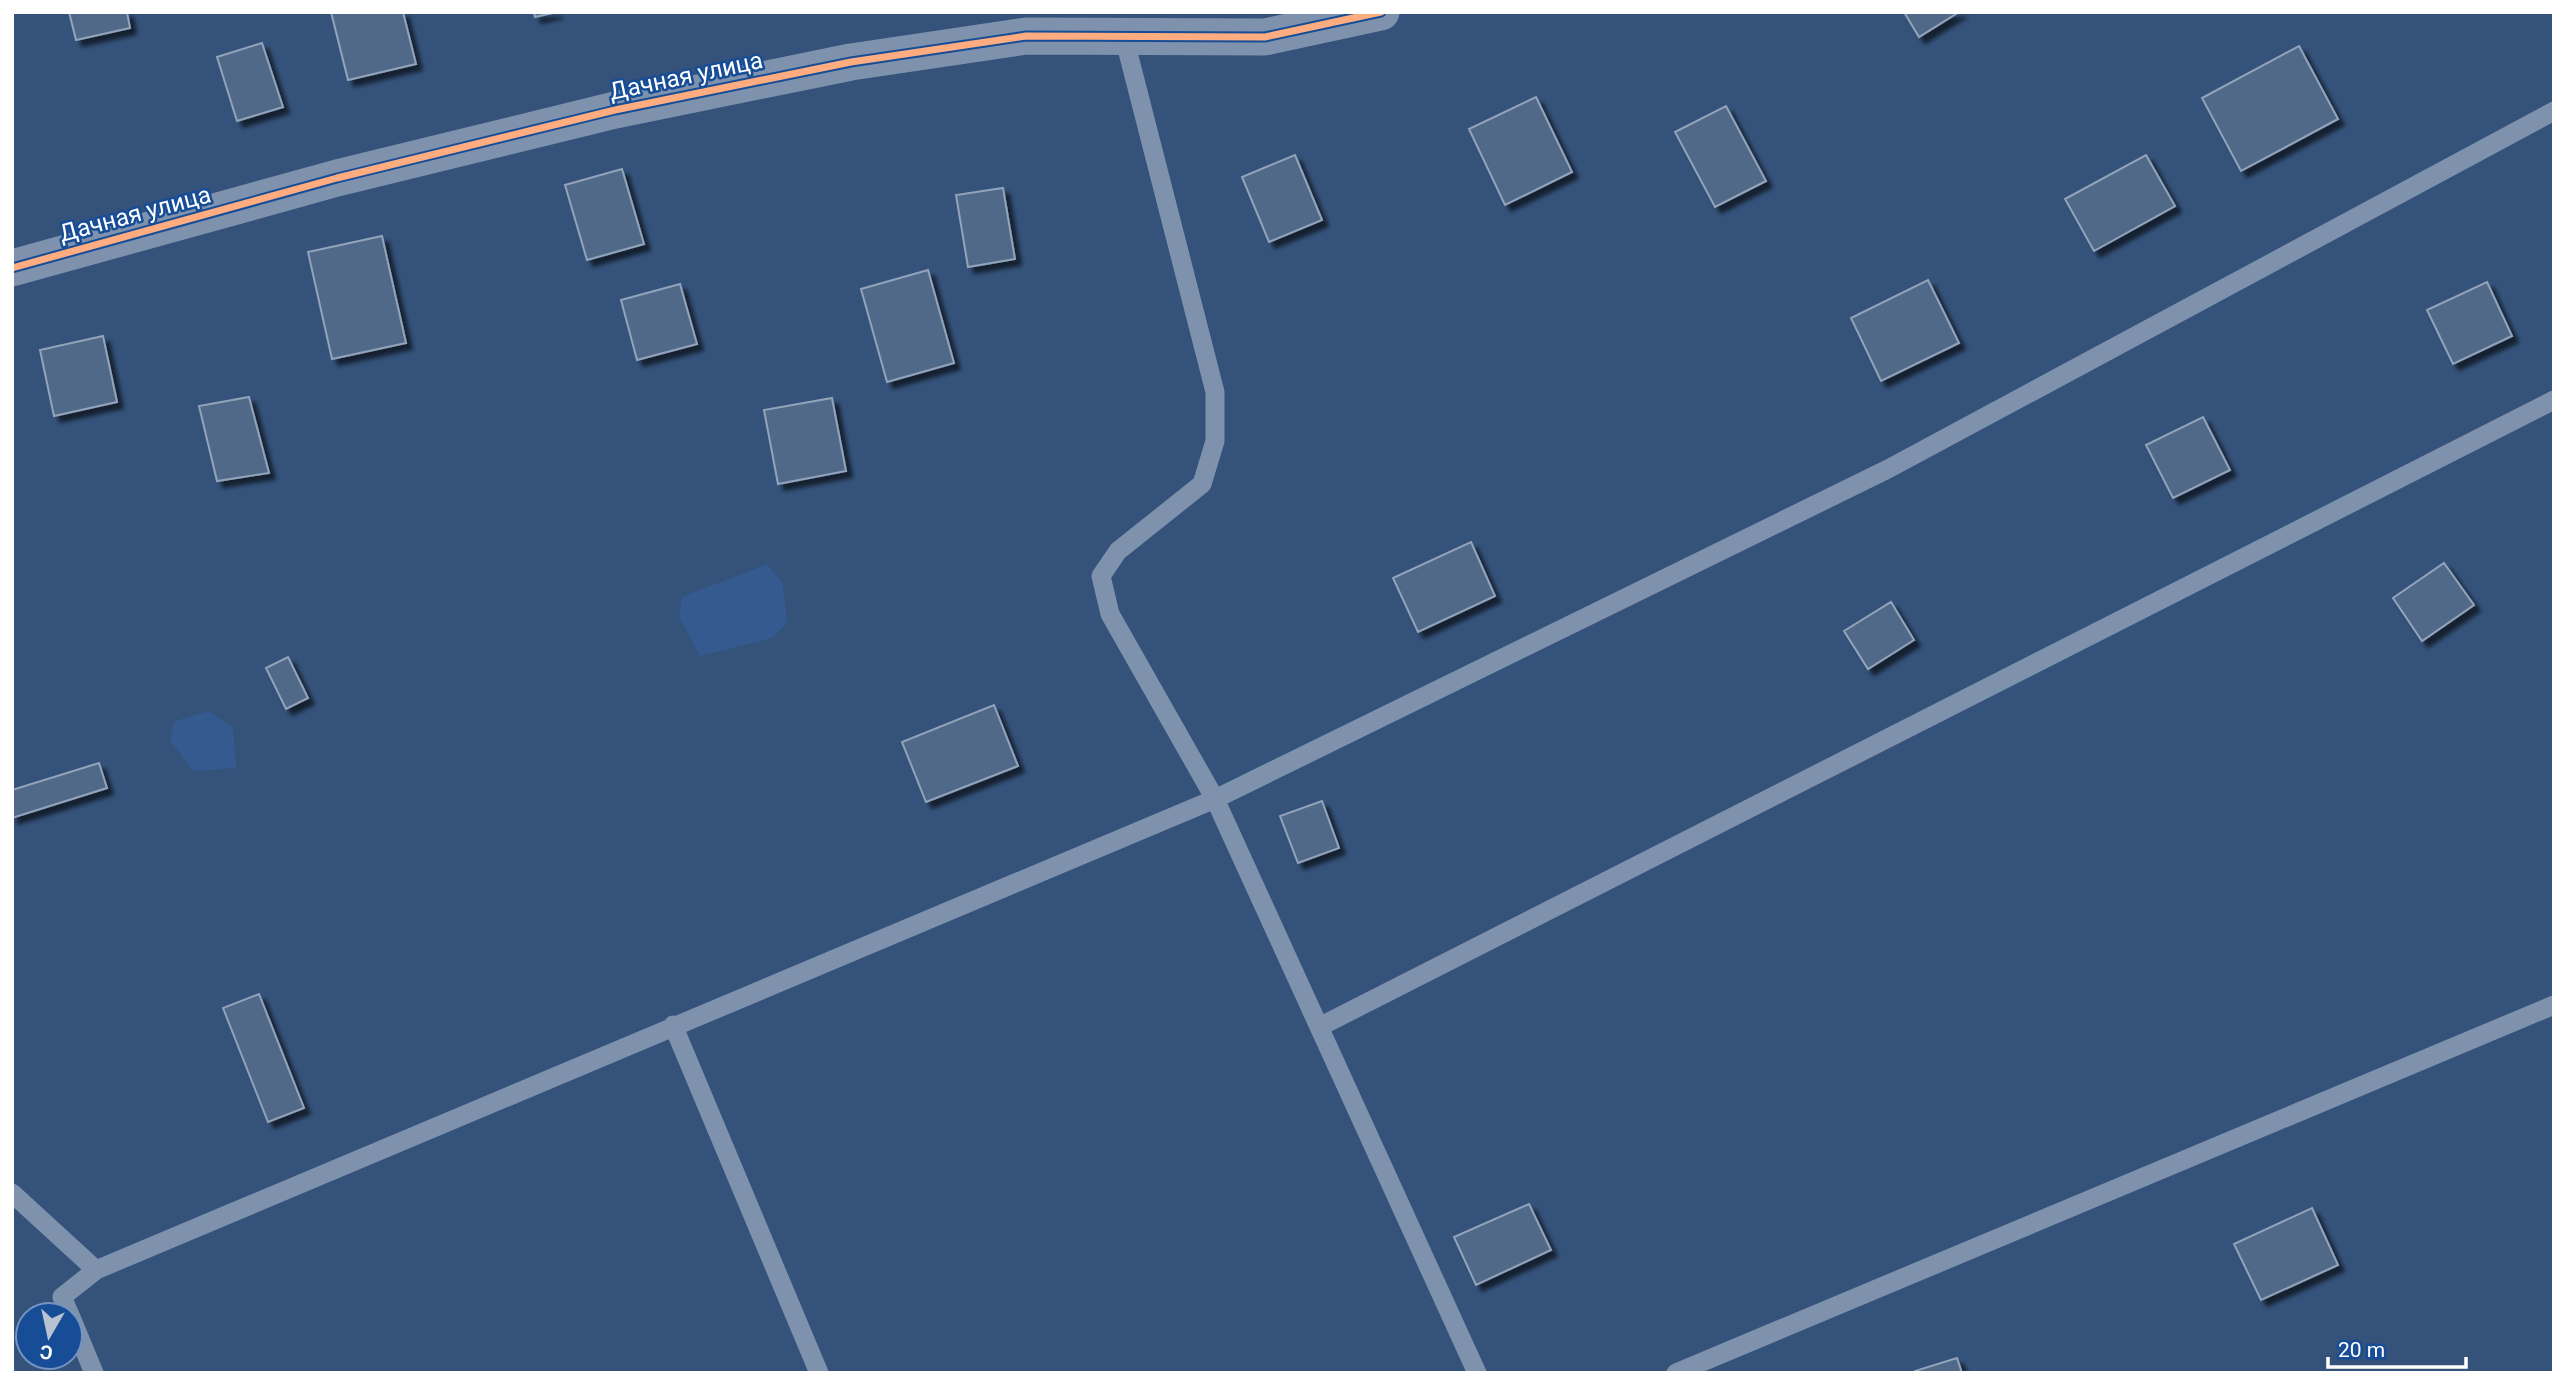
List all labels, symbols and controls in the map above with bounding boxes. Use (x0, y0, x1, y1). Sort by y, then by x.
street label: Дачная улица (607, 46, 765, 106)
street label: Дачная улица (56, 180, 214, 248)
north arrow (14, 1301, 84, 1371)
scale bar (2328, 1326, 2466, 1370)
text: 20 m (2338, 1338, 2385, 1362)
text: С (38, 1340, 54, 1365)

